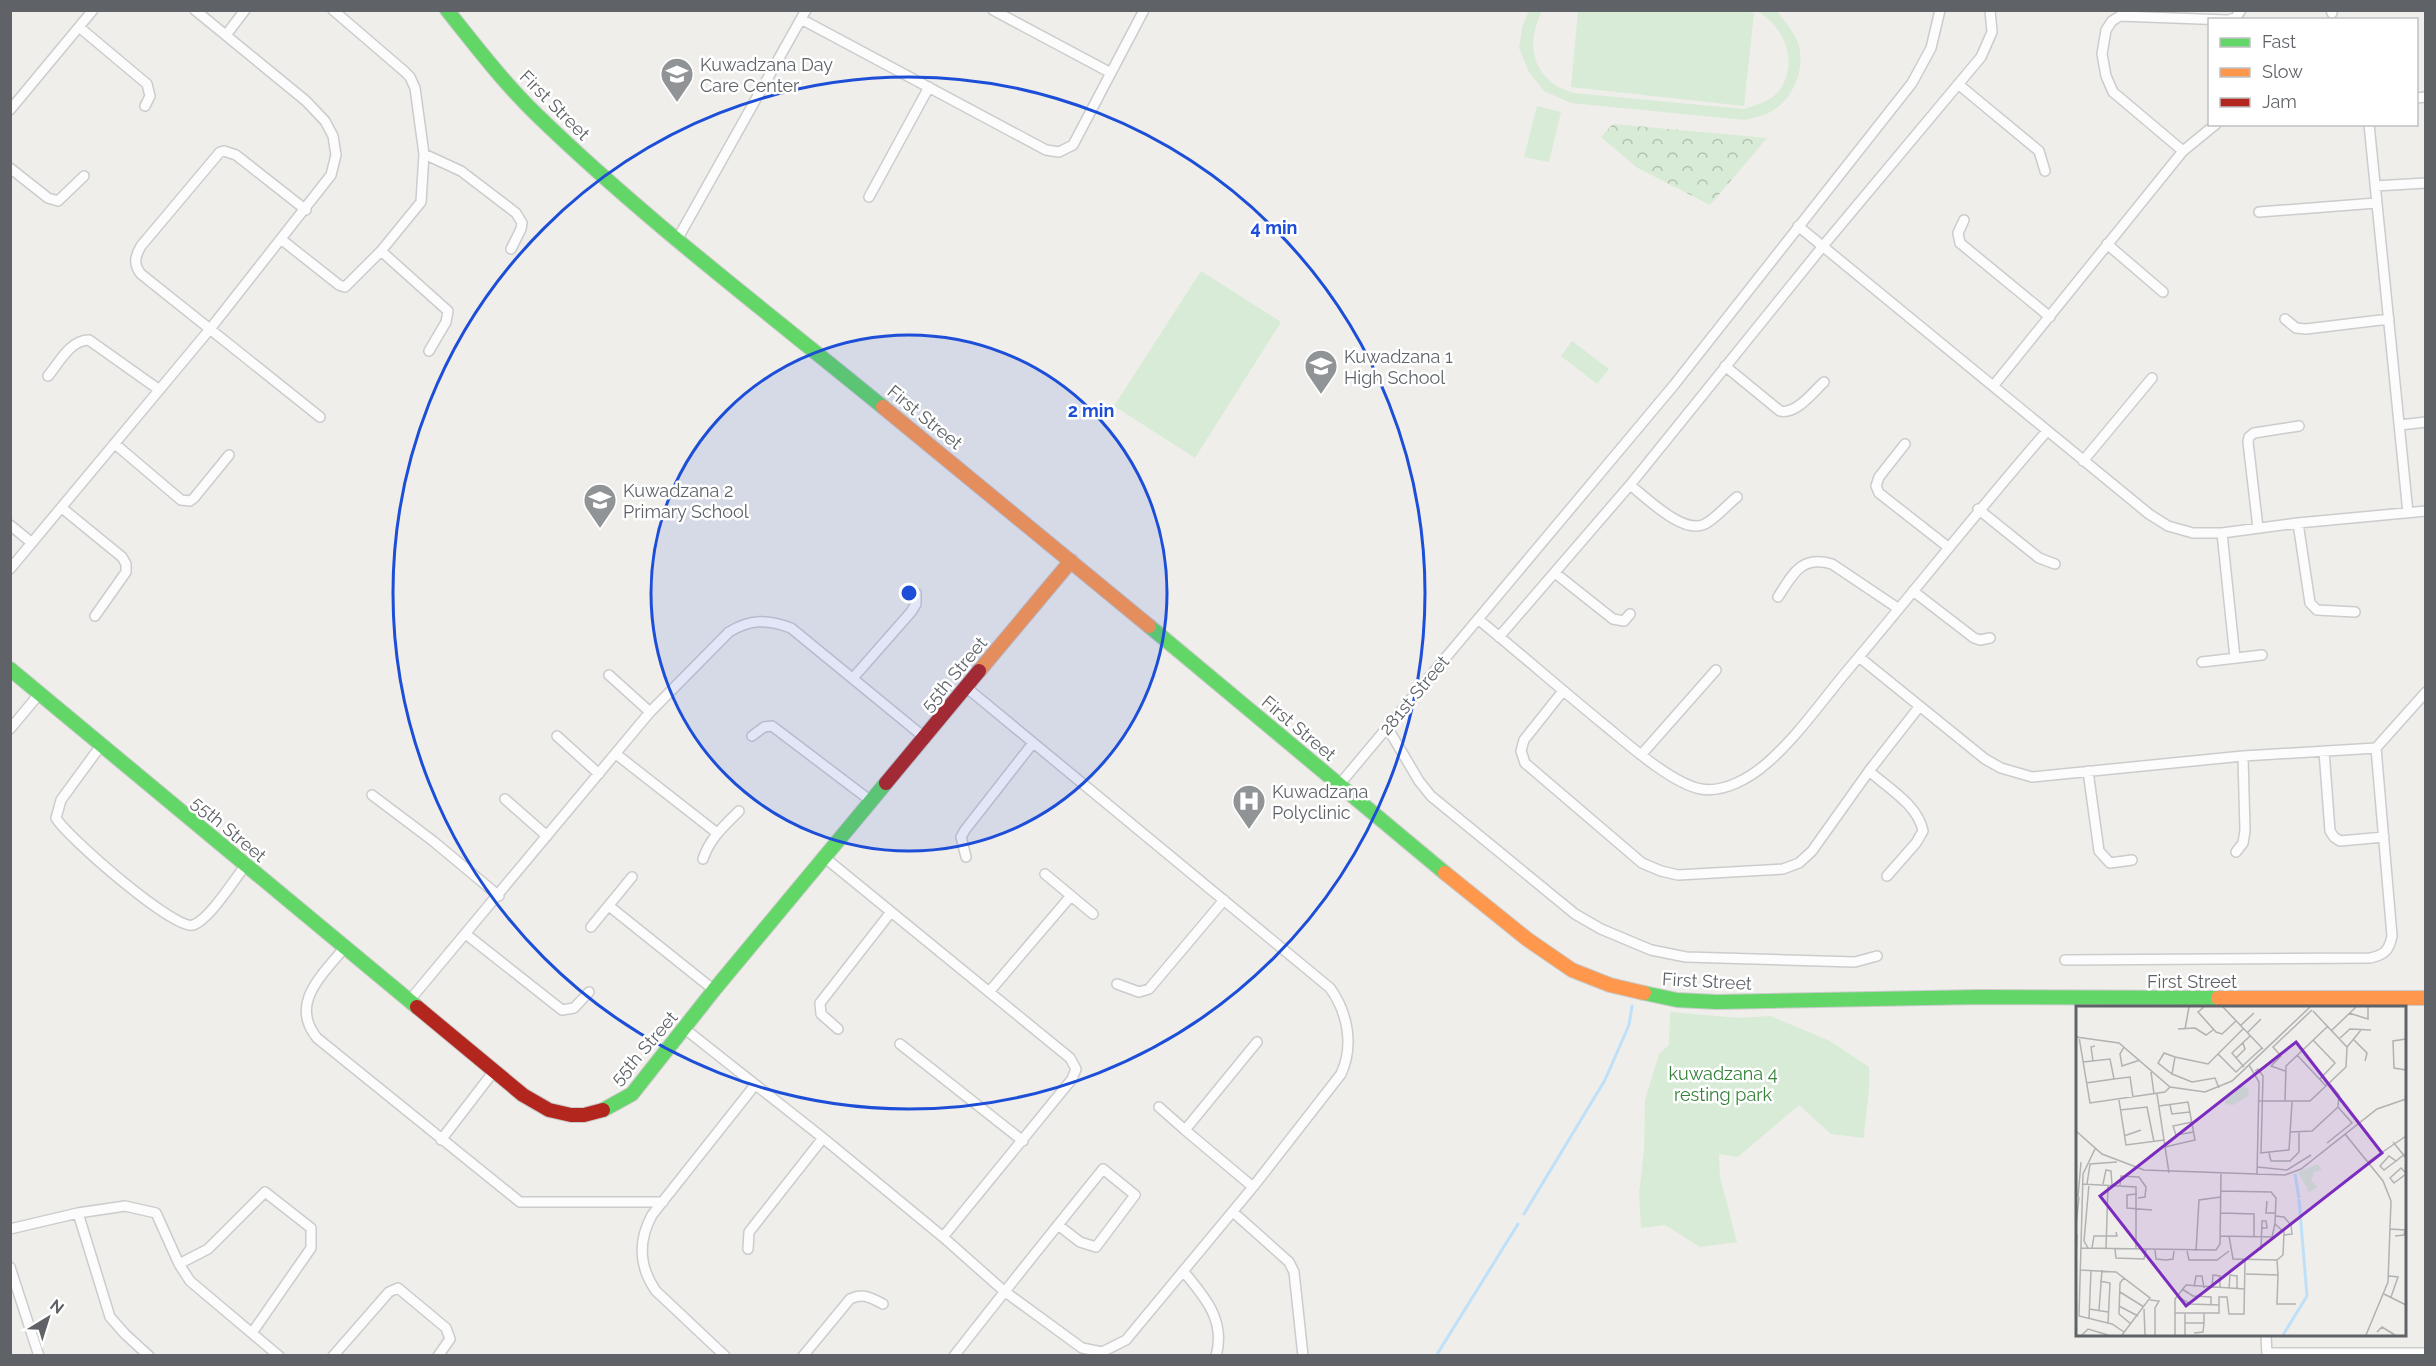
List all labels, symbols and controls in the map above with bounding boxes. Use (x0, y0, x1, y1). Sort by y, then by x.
legend (2208, 18, 2418, 126)
text: Fast (2262, 31, 2296, 52)
place label: Kuwadzana Day Care Center (700, 54, 833, 96)
school or university icon: Kuwadzana Day Care Center (659, 56, 695, 103)
text: Slow (2262, 61, 2303, 82)
street label: First Street (516, 66, 594, 144)
text: Jam (2262, 91, 2297, 112)
text: 4 min (1251, 217, 1297, 238)
place label: Kuwadzana 1 High School (1344, 346, 1453, 388)
school or university icon: Kuwadzana 1 High School (1303, 348, 1339, 395)
street label: First Street (883, 381, 967, 453)
text: 2 min (1068, 400, 1114, 421)
place label: Kuwadzana 2 Primary School (623, 480, 749, 522)
school or university icon: Kuwadzana 2 Primary School (582, 482, 618, 529)
centre of rings (899, 583, 919, 603)
street label: 55th Street (917, 633, 991, 715)
street label: 281st Street (1375, 651, 1453, 739)
street label: First Street (1258, 691, 1340, 765)
place label: Kuwadzana Polyclinic (1272, 781, 1368, 823)
hospital icon: Kuwadzana Polyclinic (1231, 783, 1267, 830)
street label: 55th Street (188, 792, 270, 866)
street label: First Street (1661, 968, 1753, 994)
street label: First Street (2147, 971, 2237, 992)
inset map (2076, 1006, 2406, 1336)
street label: 55th Street (606, 1007, 682, 1089)
park label: kuwadzana 4 resting park (1668, 1063, 1778, 1105)
north arrow (18, 1288, 78, 1348)
text: N (46, 1295, 68, 1318)

